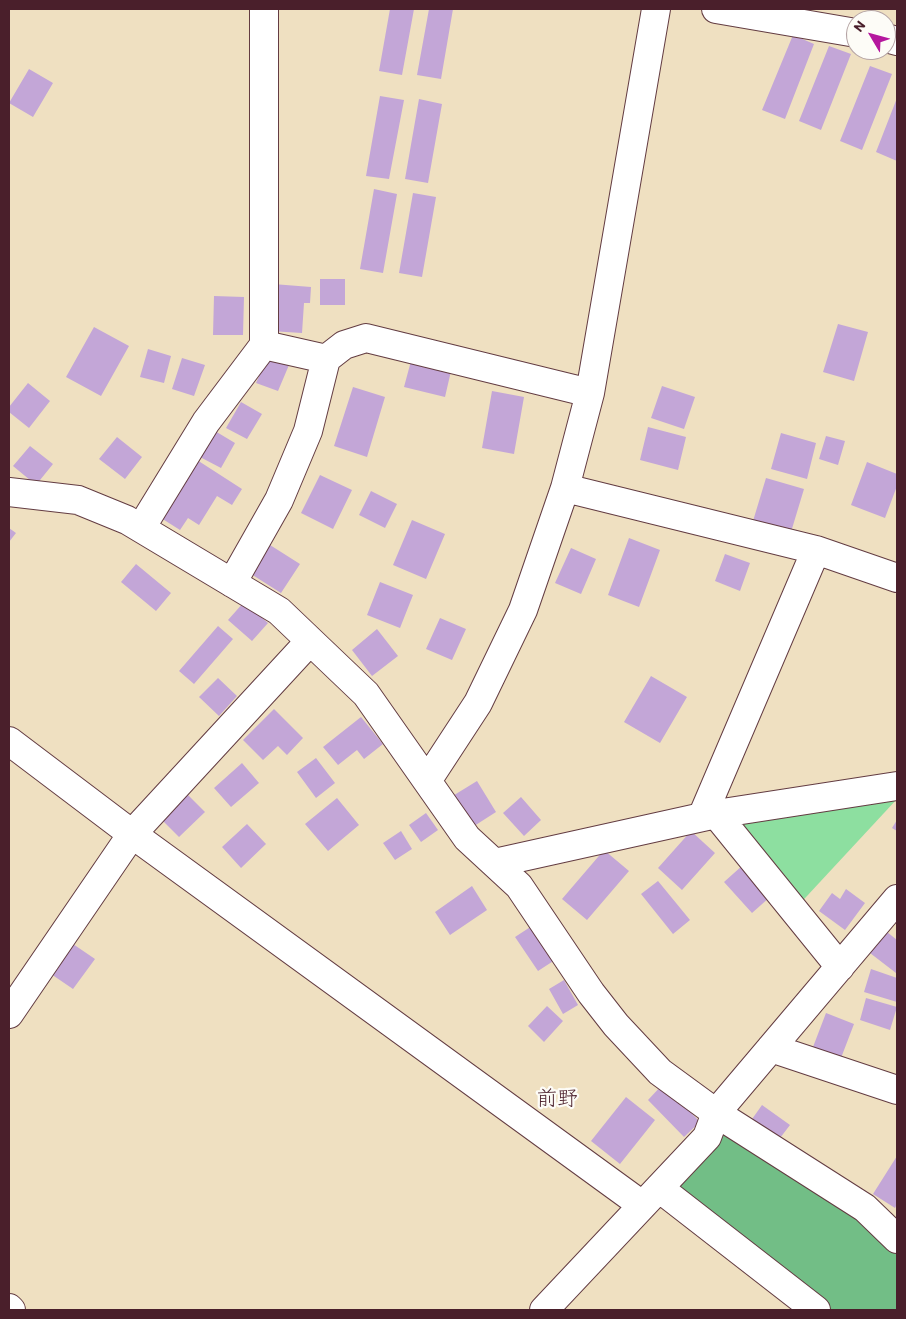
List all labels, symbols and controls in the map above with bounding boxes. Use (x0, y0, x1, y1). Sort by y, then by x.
north arrow (846, 10, 896, 60)
text: N (850, 17, 869, 35)
district label: 前野 (536, 1087, 578, 1113)

